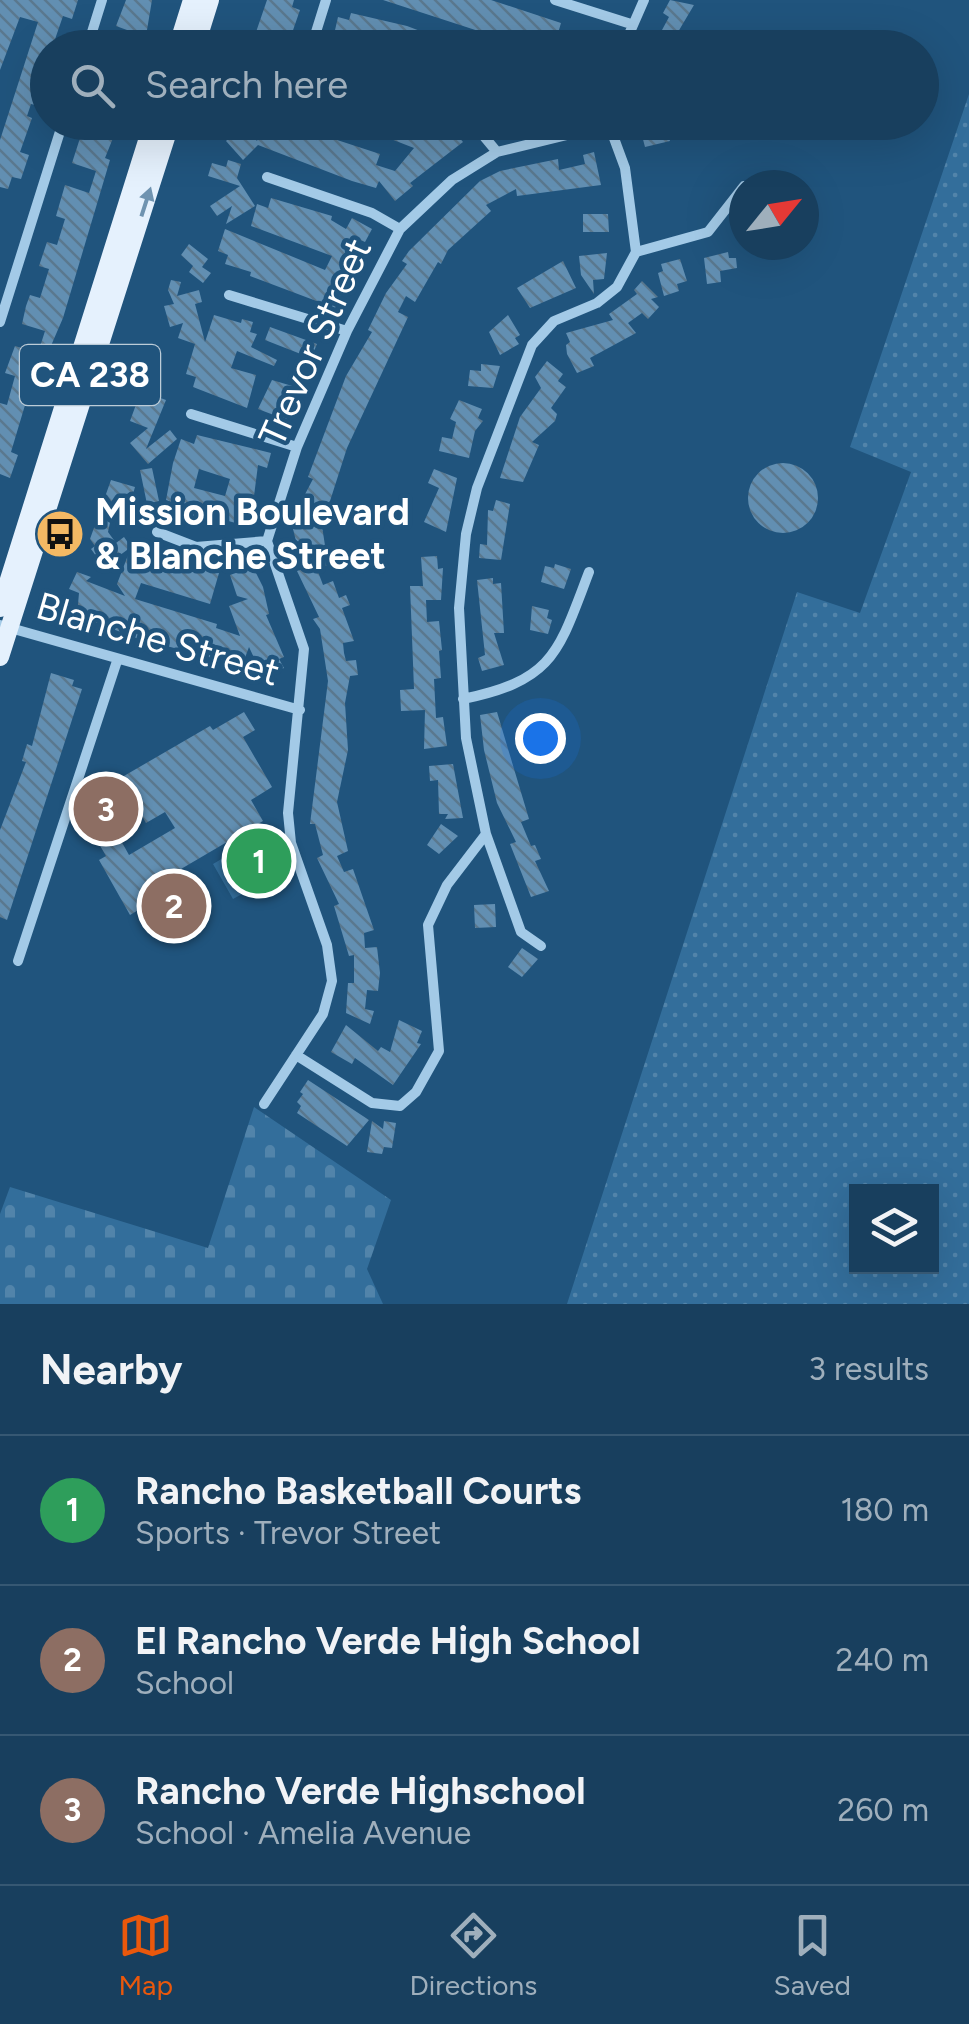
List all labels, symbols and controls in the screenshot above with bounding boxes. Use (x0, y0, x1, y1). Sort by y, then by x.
search box (30, 30, 939, 140)
icon: search (65, 58, 120, 113)
text: Search here (145, 62, 348, 108)
north arrow (729, 170, 819, 260)
one-way arrow (139, 187, 154, 217)
street label: Trevor Street (249, 231, 381, 453)
road number: CA 238 (20, 345, 160, 405)
place label: Mission Boulevard & Blanche Street (95, 489, 410, 579)
bus stop icon: Mission Boulevard & Blanche Street (34, 508, 86, 560)
street label: Blanche Street (31, 582, 285, 696)
your location (515, 713, 566, 764)
pin: 3 (74, 772, 138, 846)
pin: 1 (226, 824, 292, 898)
pin: 2 (142, 868, 206, 944)
map controls (849, 1184, 939, 1274)
button: layers (849, 1184, 939, 1274)
text: Nearby (40, 1344, 182, 1395)
text: 3 results (809, 1350, 929, 1388)
text: Rancho Basketball Courts (135, 1468, 581, 1514)
text: 1 (66, 1491, 79, 1529)
text: 180 m (840, 1491, 929, 1529)
text: Sports · Trevor Street (135, 1514, 441, 1552)
text: El Rancho Verde High School (135, 1618, 641, 1664)
text: 2 (63, 1641, 82, 1679)
text: 240 m (836, 1641, 929, 1679)
text: School (135, 1664, 234, 1702)
text: Rancho Verde Highschool (135, 1768, 586, 1814)
text: 3 (64, 1791, 81, 1829)
text: 260 m (837, 1791, 929, 1829)
text: School · Amelia Avenue (135, 1814, 471, 1852)
tab: Map (118, 1908, 173, 2002)
tab: Directions (410, 1908, 537, 2002)
tab: Saved (774, 1908, 851, 2002)

